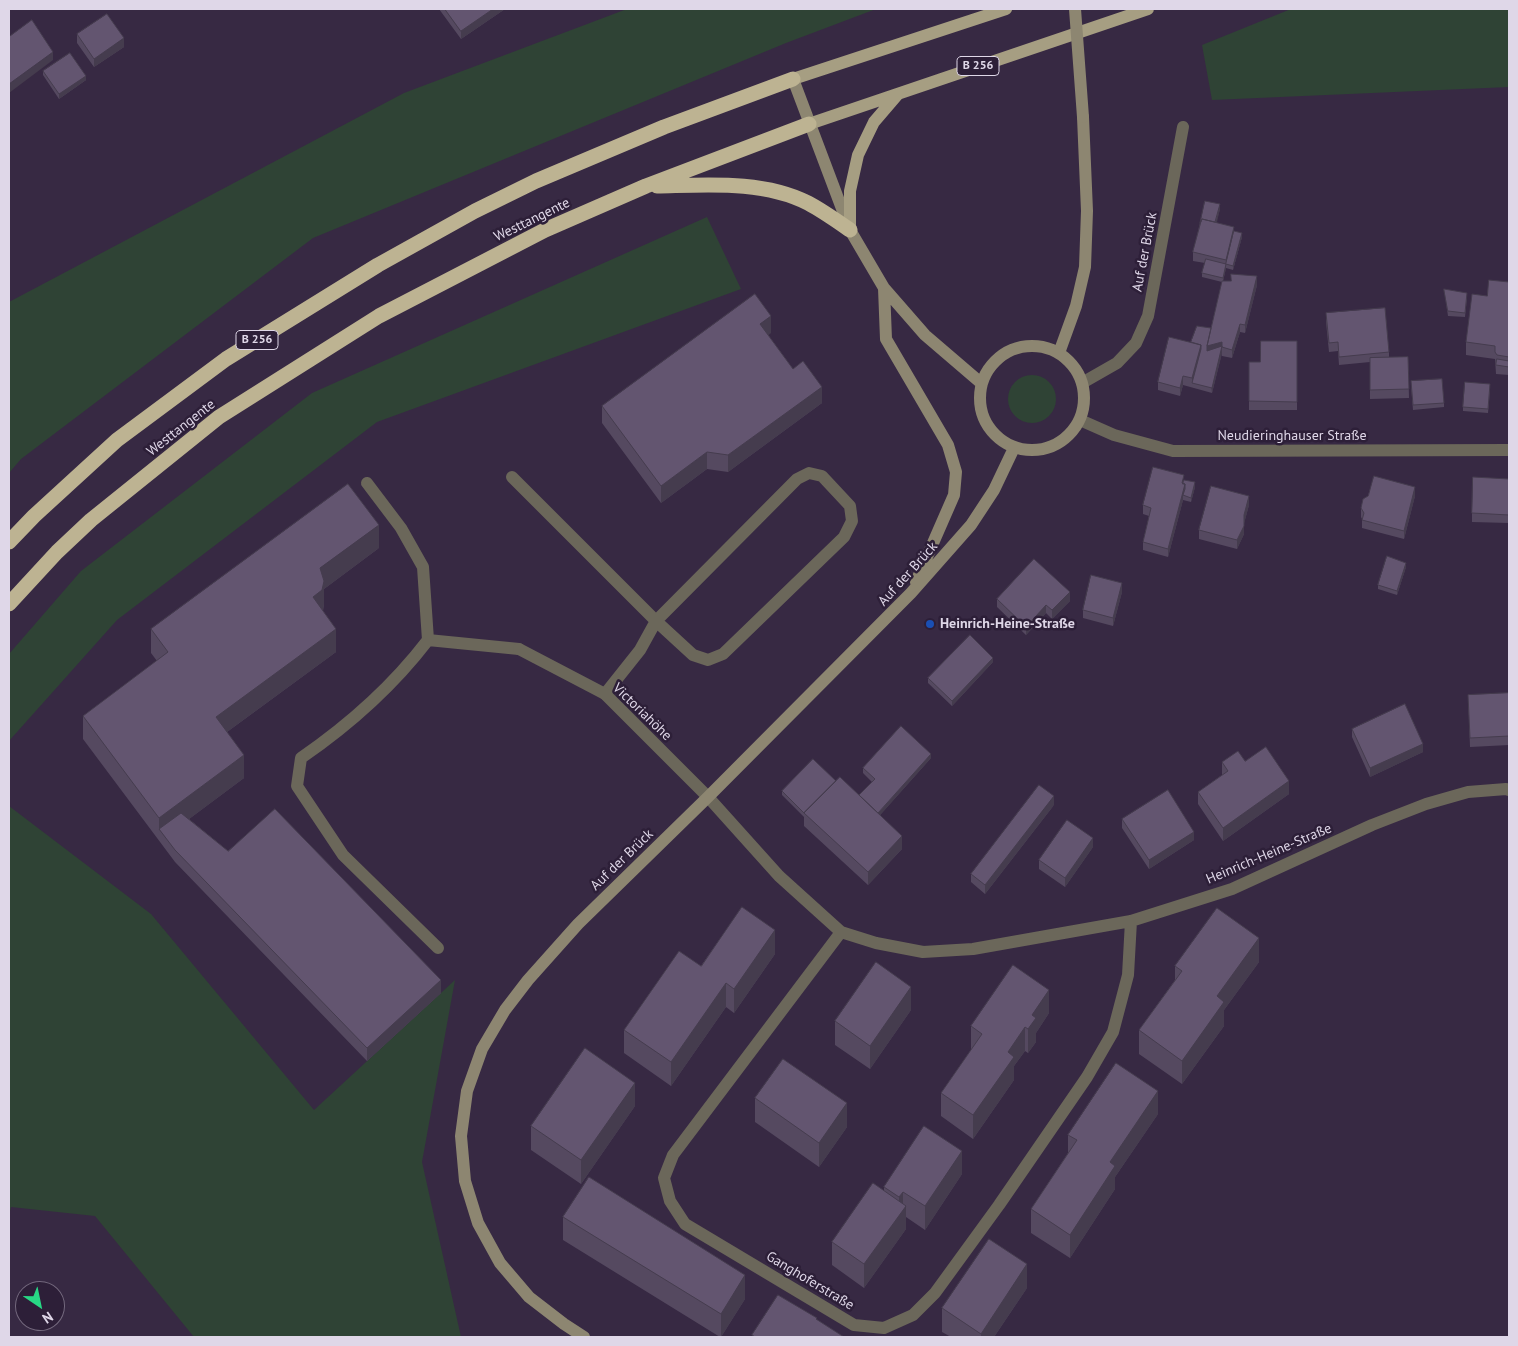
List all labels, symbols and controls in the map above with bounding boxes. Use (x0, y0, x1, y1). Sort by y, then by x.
road number: B 256 (957, 56, 999, 76)
street label: Westtangente (491, 194, 573, 246)
street label: Auf der Brück (1129, 211, 1161, 293)
road number: B 256 (236, 330, 278, 350)
street label: Westtangente (143, 396, 219, 460)
street label: Neudieringhauser Straße (1217, 428, 1367, 444)
street label: Auf der Brück (875, 538, 941, 610)
place label: Heinrich-Heine-Straße (940, 616, 1075, 632)
marker: Heinrich-Heine-Straße (924, 618, 936, 630)
street label: Victoriahöhe (609, 680, 675, 744)
street label: Heinrich-Heine-Straße (1204, 820, 1334, 888)
street label: Auf der Brück (587, 826, 657, 894)
street label: Ganghoferstraße (763, 1248, 857, 1314)
north arrow (15, 1281, 65, 1331)
text: N (39, 1308, 57, 1328)

